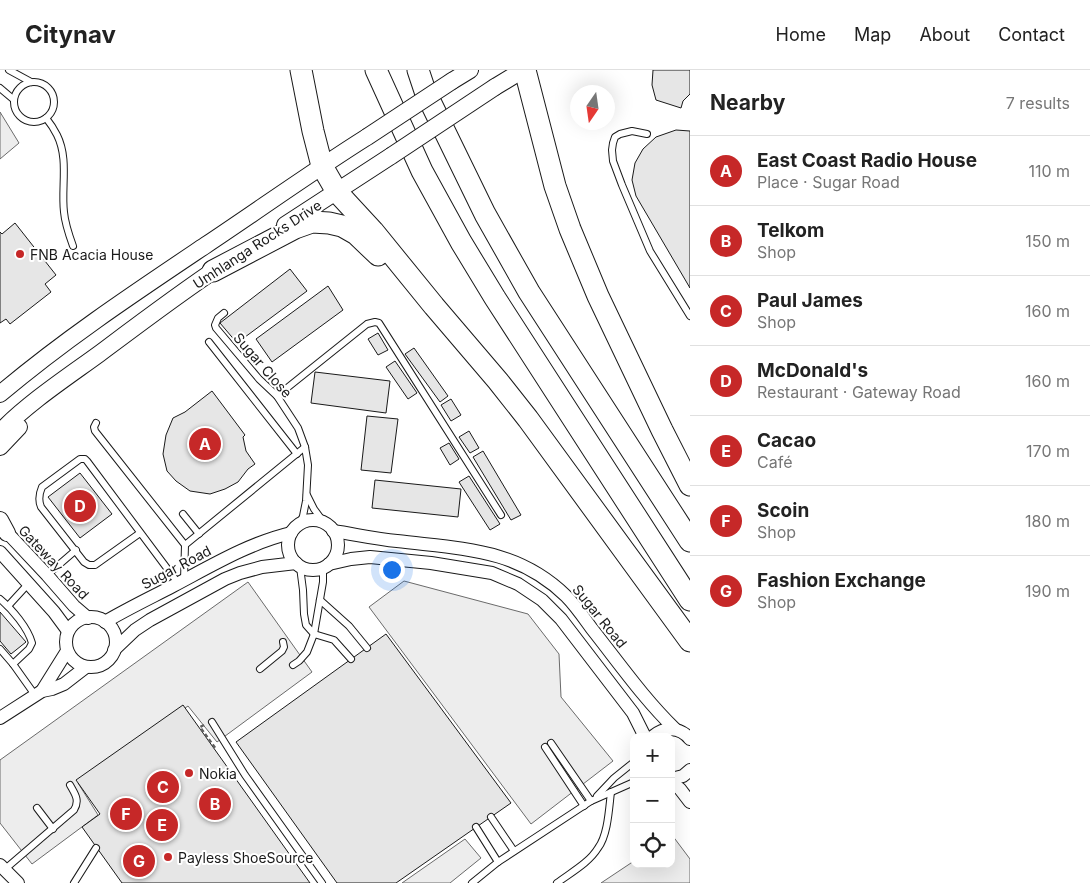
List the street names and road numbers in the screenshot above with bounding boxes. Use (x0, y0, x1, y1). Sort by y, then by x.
street label: Umhlanga Rocks Drive (190, 196, 324, 292)
street label: Sugar Close (230, 329, 296, 401)
street label: Gateway Road (15, 521, 93, 603)
street label: Sugar Road (138, 541, 214, 593)
street label: Sugar Road (569, 581, 631, 651)

